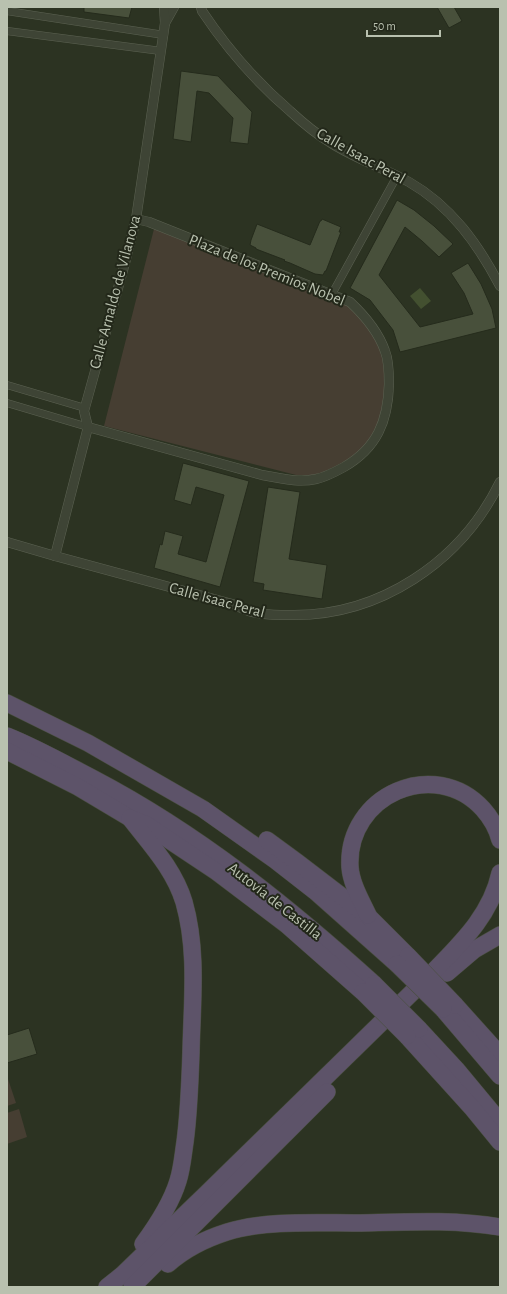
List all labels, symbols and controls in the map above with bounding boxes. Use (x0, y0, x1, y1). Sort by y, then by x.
scale bar (367, 12, 440, 38)
text: 50 m (373, 20, 396, 32)
street label: Calle Isaac Peral (314, 125, 408, 187)
street label: Calle Arnaldo de Vilanova (87, 213, 143, 371)
street label: Plaza de los Premios Nobel (187, 231, 347, 309)
street label: Calle Isaac Peral (167, 580, 267, 620)
street label: Autovía de Castilla (225, 859, 325, 943)

